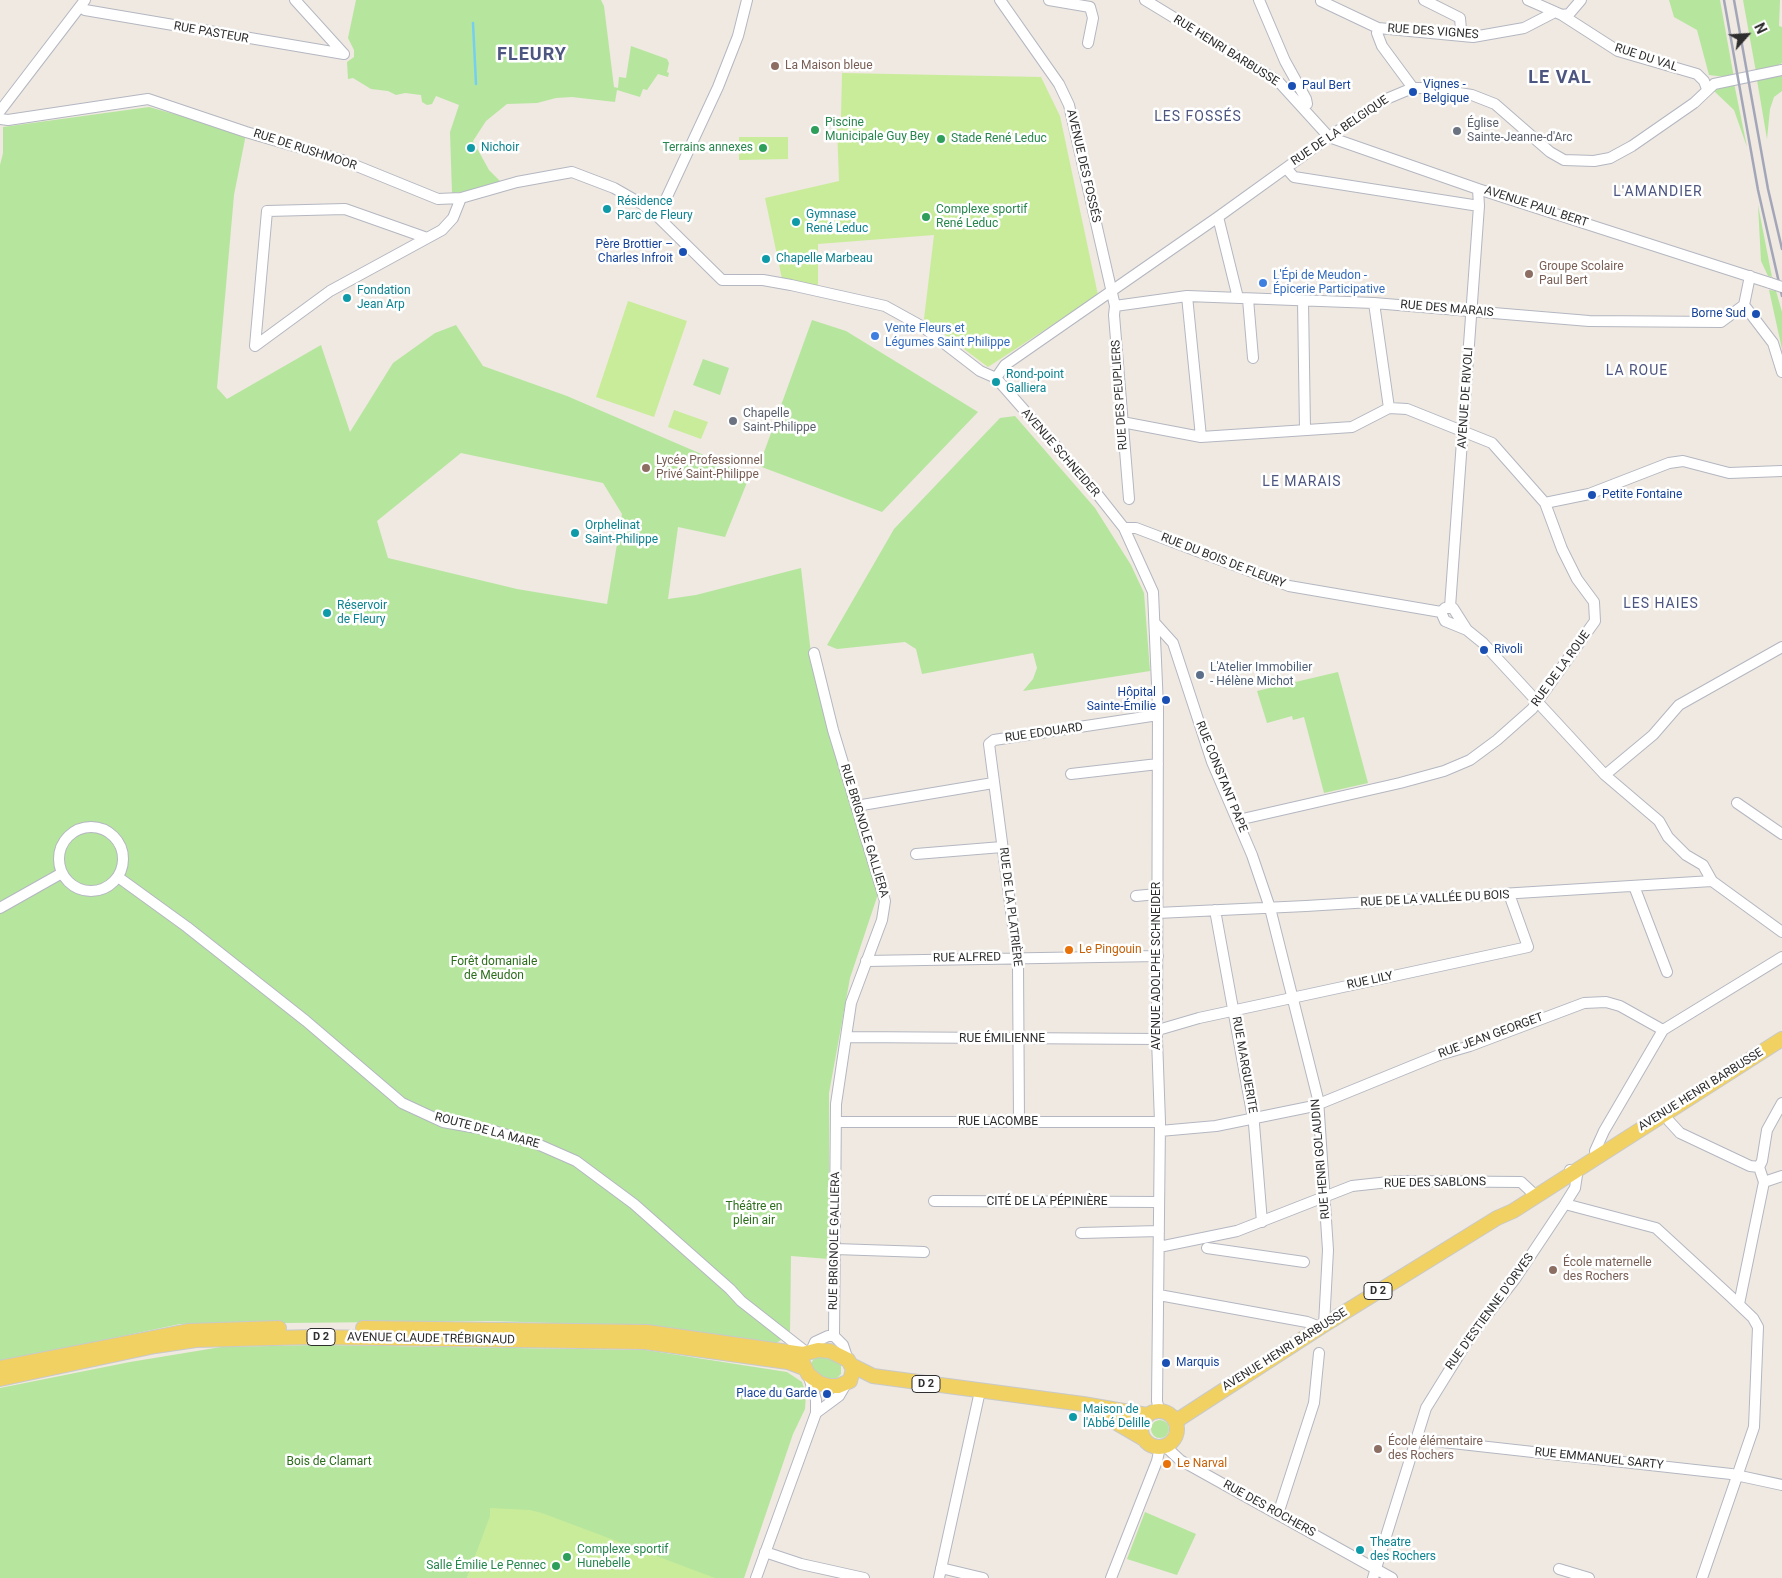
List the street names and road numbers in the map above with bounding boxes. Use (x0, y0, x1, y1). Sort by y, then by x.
street label: RUE HENRI BARBUSSE (1171, 13, 1281, 89)
street label: RUE PASTEUR (172, 19, 250, 47)
street label: RUE DES VIGNES (1387, 22, 1479, 42)
street label: RUE DU VAL (1613, 41, 1679, 75)
street label: RUE DE LA BELGIQUE (1288, 93, 1392, 169)
street label: AVENUE DES FOSSÉS (1063, 108, 1103, 224)
street label: RUE DE RUSHMOOR (251, 126, 359, 174)
street label: AVENUE PAUL BERT (1482, 183, 1590, 231)
street label: RUE DES MARAIS (1400, 298, 1494, 320)
street label: RUE DES PEUPLIERS (1109, 339, 1131, 451)
street label: AVENUE DE RIVOLI (1455, 347, 1477, 449)
street label: AVENUE SCHNEIDER (1018, 406, 1102, 500)
street label: RUE DU BOIS DE FLEURY (1159, 531, 1287, 591)
street label: RUE DE LA ROUE (1529, 628, 1593, 710)
street label: RUE CONSTANT PAPE (1192, 719, 1250, 835)
street label: RUE EDOUARD (1004, 720, 1084, 746)
street label: RUE BRIGNOLE GALLIERA (837, 763, 891, 899)
street label: RUE DE LA PLATRIÈRE (996, 847, 1024, 967)
street label: AVENUE ADOLPHE SCHNEIDER (1150, 882, 1164, 1050)
street label: RUE DE LA VALLÉE DU BOIS (1360, 888, 1510, 910)
street label: RUE ALFRED (933, 950, 1001, 966)
street label: RUE LILY (1346, 969, 1394, 993)
street label: RUE JEAN GEORGET (1437, 1010, 1545, 1062)
street label: RUE MARGUERITE (1228, 1015, 1260, 1115)
street label: RUE ÉMILIENNE (959, 1032, 1045, 1046)
street label: AVENUE HENRI BARBUSSE (1636, 1046, 1766, 1134)
street label: RUE HENRI GOLAUDIN (1309, 1098, 1333, 1220)
street label: ROUTE DE LA MARE (433, 1110, 541, 1152)
street label: RUE LACOMBE (958, 1115, 1038, 1129)
street label: RUE BRIGNOLE GALLIERA (827, 1172, 843, 1310)
street label: RUE DES SABLONS (1384, 1175, 1486, 1191)
street label: CITÉ DE LA PÉPINIÈRE (987, 1195, 1107, 1209)
street label: RUE D'ESTIENNE D'ORVES (1443, 1251, 1537, 1373)
road number: D 2 (1364, 1282, 1392, 1300)
street label: AVENUE HENRI BARBUSSE (1220, 1306, 1350, 1394)
road number: D 2 (307, 1328, 335, 1345)
street label: AVENUE CLAUDE TRÉBIGNAUD (347, 1330, 515, 1348)
road number: D 2 (912, 1376, 940, 1392)
street label: RUE EMMANUEL SARTY (1534, 1445, 1664, 1473)
street label: RUE DES ROCHERS (1220, 1478, 1318, 1540)

